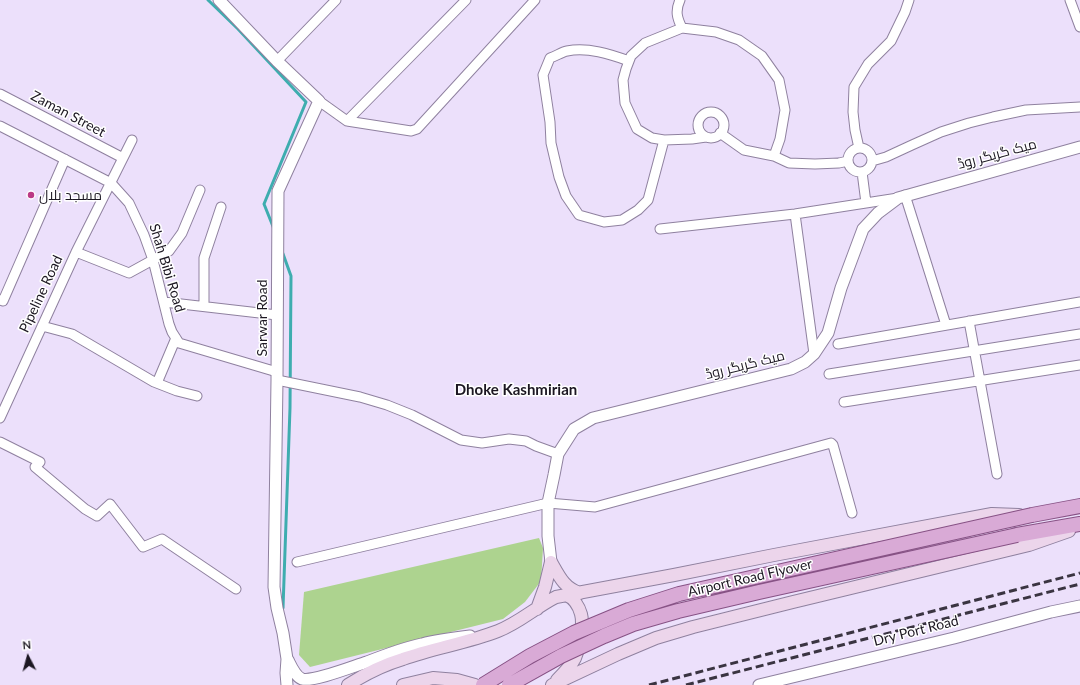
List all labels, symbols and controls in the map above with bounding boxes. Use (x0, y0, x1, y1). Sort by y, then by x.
street label: Zaman Street (28, 87, 108, 141)
street label: میک گریگر روڈ (956, 135, 1038, 173)
place label: مسجد بلال (39, 187, 102, 203)
marker: مسجد بلال (26, 190, 36, 200)
street label: Shah Bibi Road (146, 222, 188, 314)
street label: Pipeline Road (16, 253, 66, 335)
street label: Sarwar Road (254, 279, 270, 357)
street label: میک گریگر روڈ (704, 347, 786, 383)
district label: Dhoke Kashmirian (455, 381, 577, 399)
street label: Airport Road Flyover (686, 555, 814, 601)
street label: Dry Port Road (872, 612, 960, 650)
north arrow (8, 637, 48, 677)
text: N (22, 638, 32, 651)

